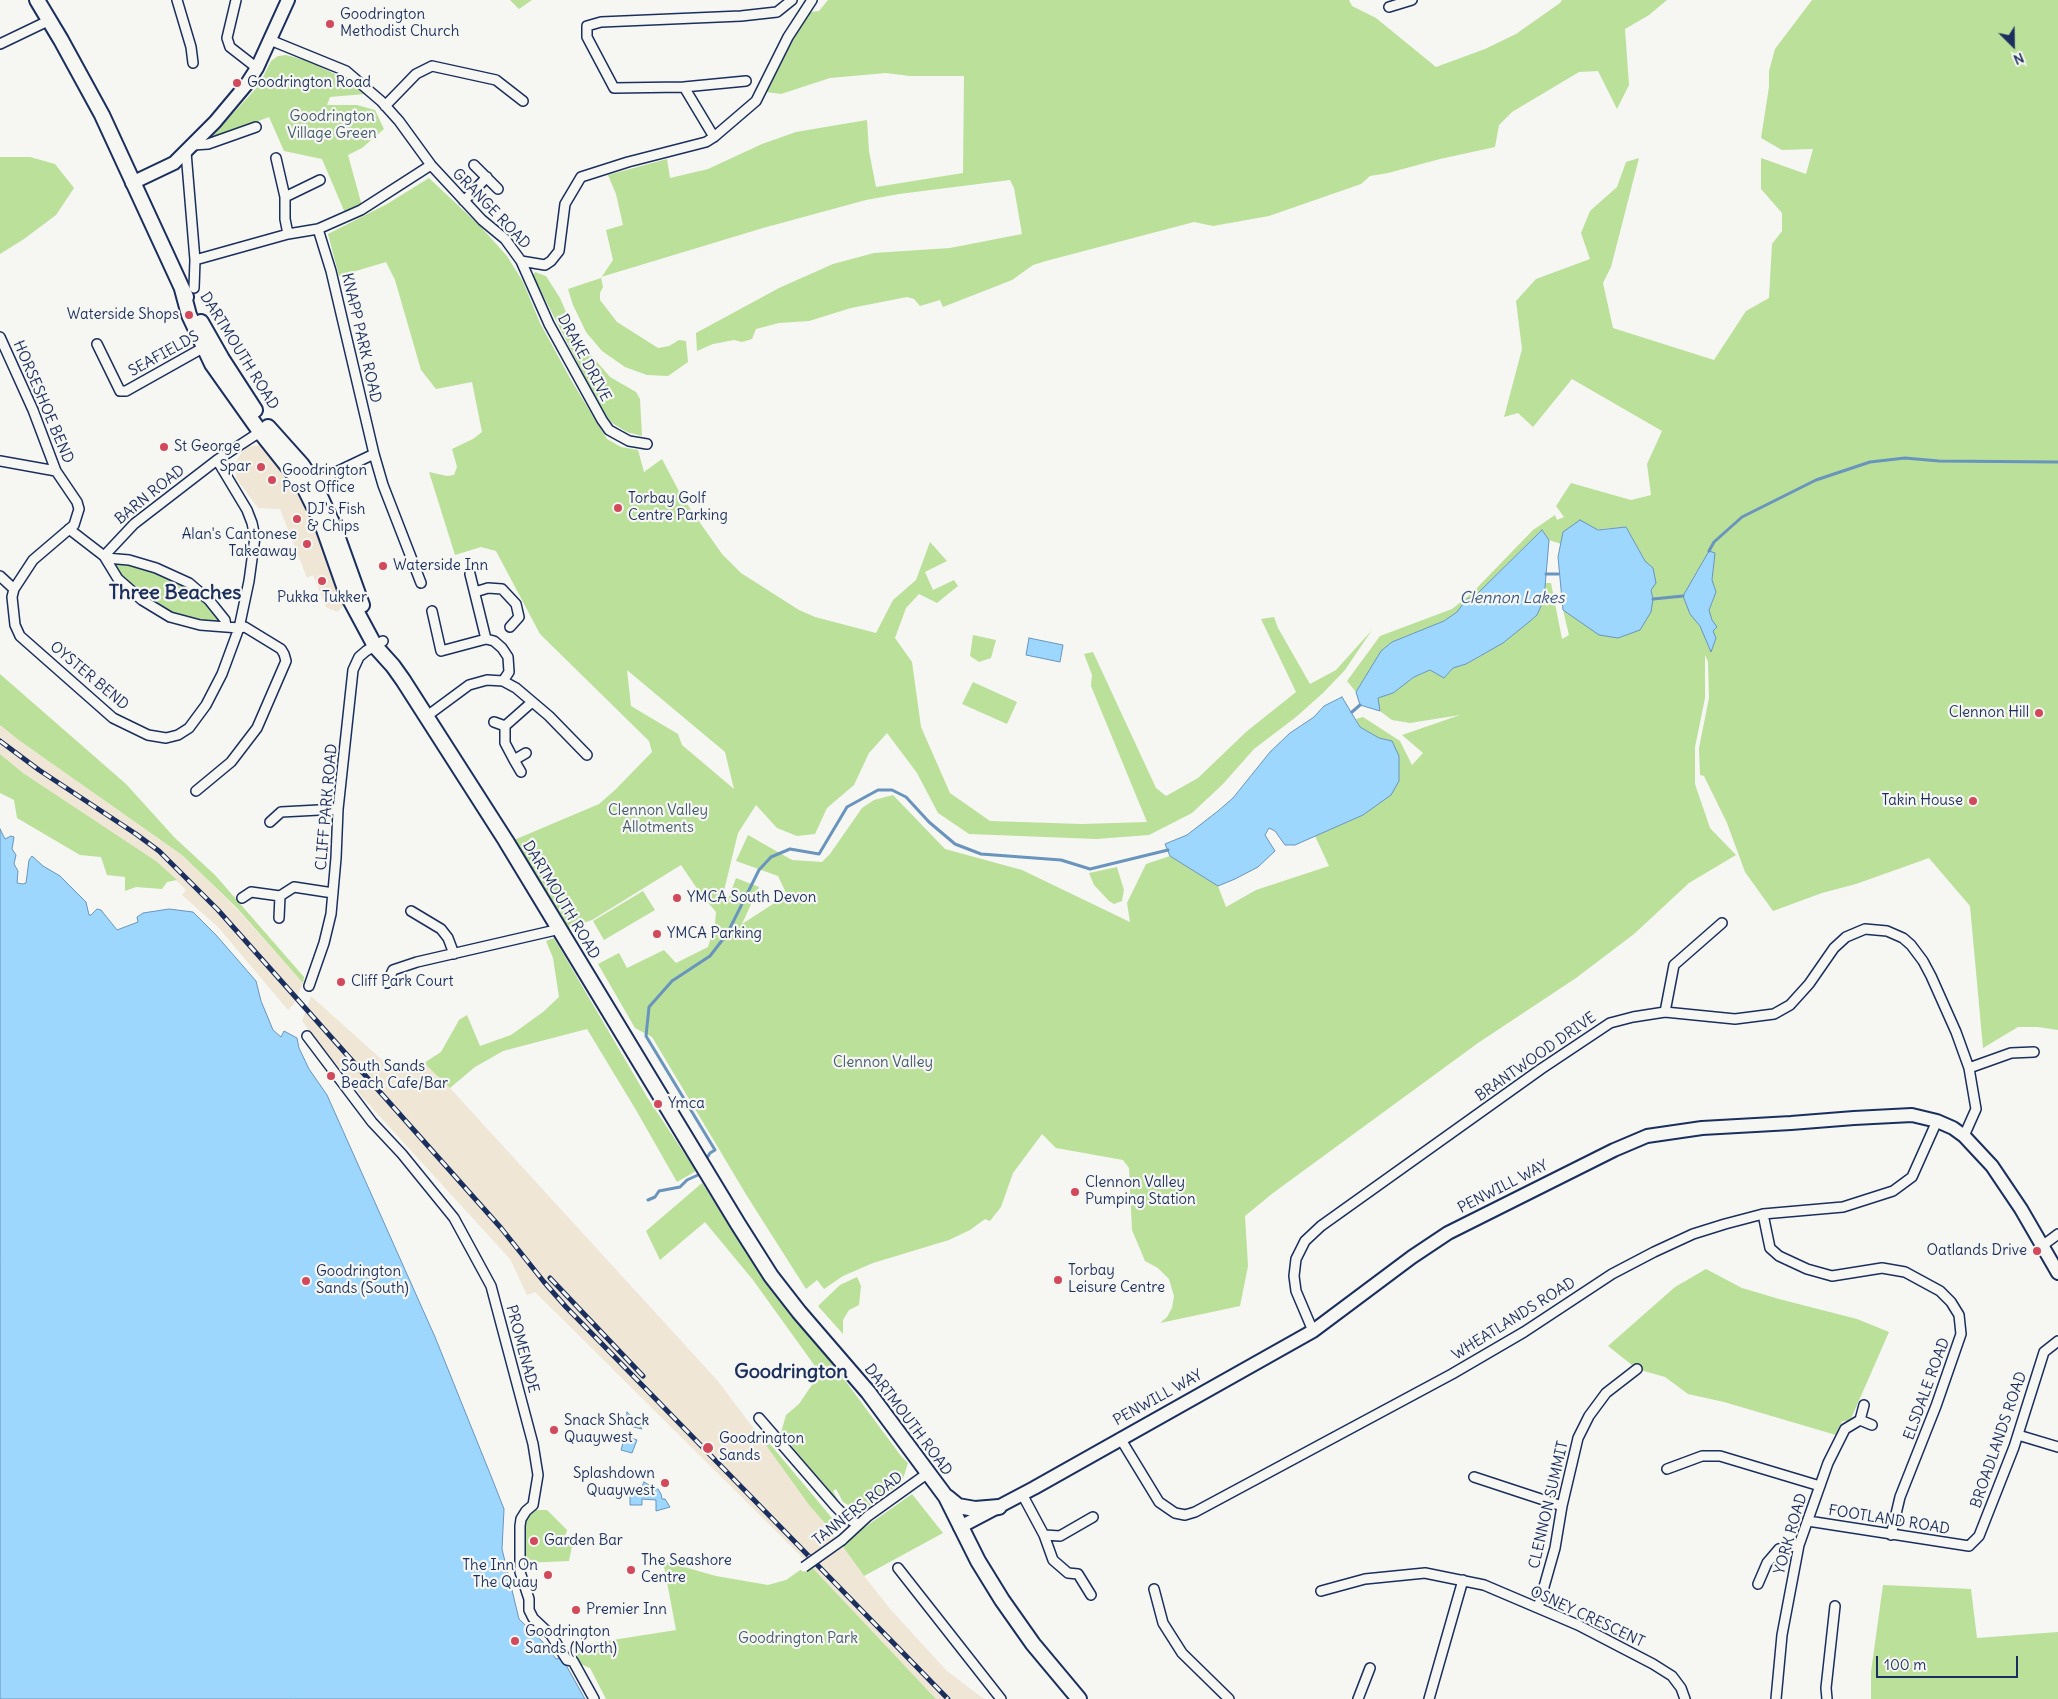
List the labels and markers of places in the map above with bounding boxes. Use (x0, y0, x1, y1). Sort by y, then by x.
place label: Goodrington Methodist Church (340, 6, 459, 41)
marker: Goodrington Methodist Church (324, 18, 336, 30)
place label: Goodrington Road (247, 74, 371, 92)
marker: Goodrington Road (231, 77, 243, 89)
place label: Waterside Shops (67, 306, 179, 324)
marker: Waterside Shops (183, 309, 195, 321)
place label: St George (174, 438, 240, 456)
marker: St George (158, 441, 170, 453)
place label: Spar (219, 458, 251, 476)
marker: Spar (255, 461, 267, 473)
place label: Goodrington Post Office (282, 462, 367, 497)
marker: Goodrington Post Office (266, 474, 278, 486)
place label: Torbay Golf Centre Parking (628, 490, 728, 525)
place label: DJ's Fish & Chips (307, 501, 365, 536)
marker: Torbay Golf Centre Parking (612, 502, 624, 514)
marker: DJ's Fish & Chips (291, 513, 303, 525)
place label: Alan's Cantonese Takeaway (182, 526, 297, 561)
marker: Alan's Cantonese Takeaway (301, 538, 313, 550)
place label: Waterside Inn (393, 557, 488, 575)
marker: Waterside Inn (377, 560, 389, 572)
marker: Pukka Tukker (316, 575, 328, 587)
place label: Pukka Tukker (277, 589, 367, 607)
place label: Clennon Hill (1949, 704, 2029, 722)
marker: Clennon Hill (2033, 707, 2045, 719)
place label: Takin House (1881, 792, 1963, 810)
marker: Takin House (1967, 795, 1979, 807)
place label: YMCA South Devon (687, 889, 816, 907)
marker: YMCA South Devon (671, 892, 683, 904)
place label: YMCA Parking (667, 925, 762, 943)
marker: YMCA Parking (651, 928, 663, 940)
place label: Cliff Park Court (351, 973, 454, 991)
marker: Cliff Park Court (335, 976, 347, 988)
place label: South Sands Beach Cafe/Bar (341, 1058, 448, 1093)
marker: South Sands Beach Cafe/Bar (325, 1070, 337, 1082)
place label: Ymca (668, 1095, 705, 1113)
marker: Ymca (652, 1098, 664, 1110)
place label: Clennon Valley Pumping Station (1085, 1174, 1196, 1209)
marker: Clennon Valley Pumping Station (1069, 1186, 1081, 1198)
place label: Oatlands Drive (1926, 1242, 2027, 1260)
marker: Oatlands Drive (2031, 1245, 2043, 1257)
place label: Torbay Leisure Centre (1068, 1262, 1165, 1297)
place label: Goodrington Sands (South) (316, 1263, 409, 1298)
marker: Torbay Leisure Centre (1052, 1274, 1064, 1286)
marker: Goodrington Sands (South) (300, 1275, 312, 1287)
place label: Snack Shack Quaywest (564, 1412, 649, 1447)
marker: Snack Shack Quaywest (548, 1424, 560, 1436)
place label: Goodrington Sands (719, 1430, 804, 1465)
marker: Goodrington Sands (701, 1441, 715, 1455)
place label: Splashdown Quaywest (573, 1465, 655, 1500)
marker: Splashdown Quaywest (659, 1477, 671, 1489)
place label: Garden Bar (544, 1532, 623, 1550)
marker: Garden Bar (528, 1535, 540, 1547)
place label: The Seashore Centre (641, 1552, 732, 1587)
place label: The Inn On The Quay (462, 1557, 538, 1592)
marker: The Seashore Centre (625, 1564, 637, 1576)
marker: The Inn On The Quay (542, 1569, 554, 1581)
place label: Premier Inn (586, 1601, 667, 1619)
marker: Premier Inn (570, 1604, 582, 1616)
place label: Goodrington Sands (North) (525, 1623, 617, 1658)
marker: Goodrington Sands (North) (509, 1635, 521, 1647)

